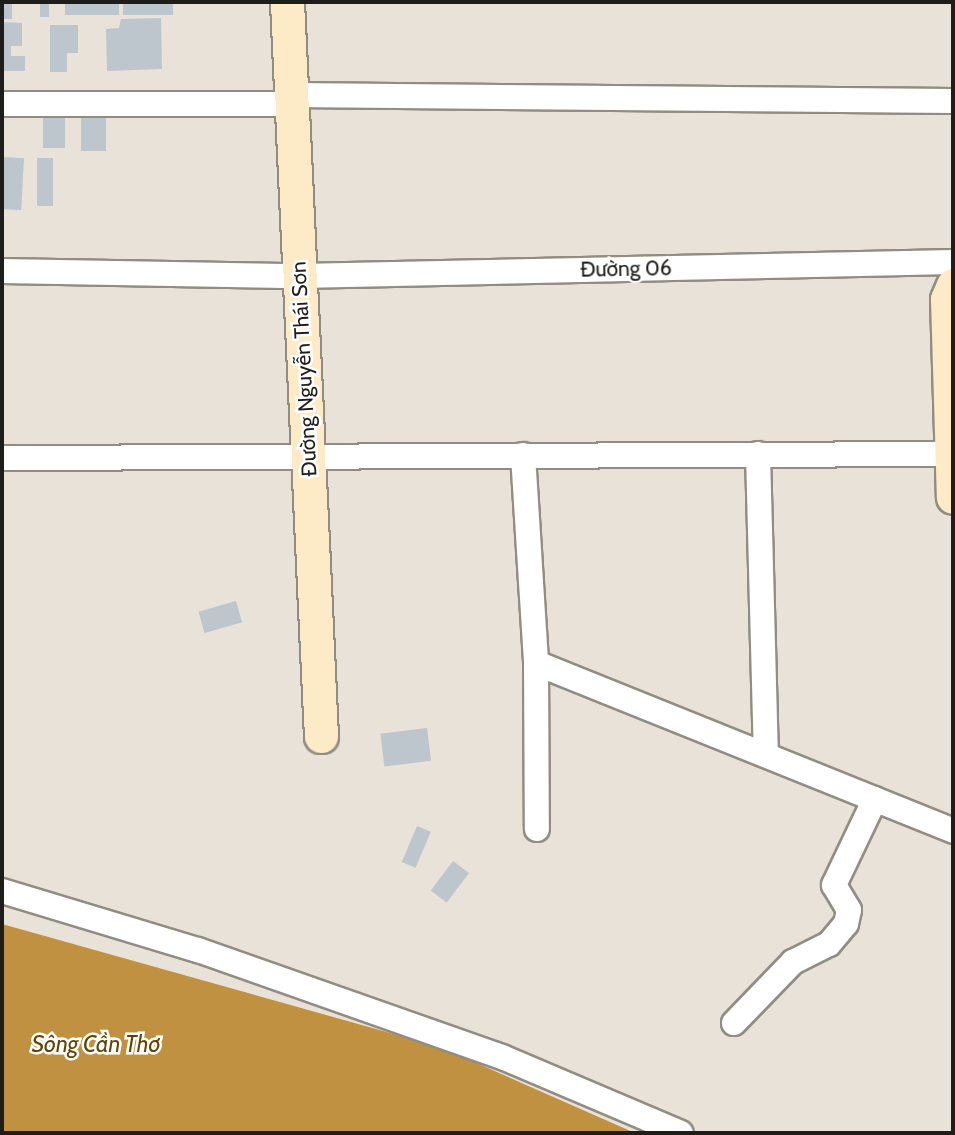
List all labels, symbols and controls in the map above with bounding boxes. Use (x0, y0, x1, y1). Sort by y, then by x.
street label: Đường 06 (580, 256, 672, 282)
street label: Đường Nguyễn Thái Sơn (286, 261, 322, 477)
water label: Sông Cần Thơ (32, 1030, 160, 1058)

